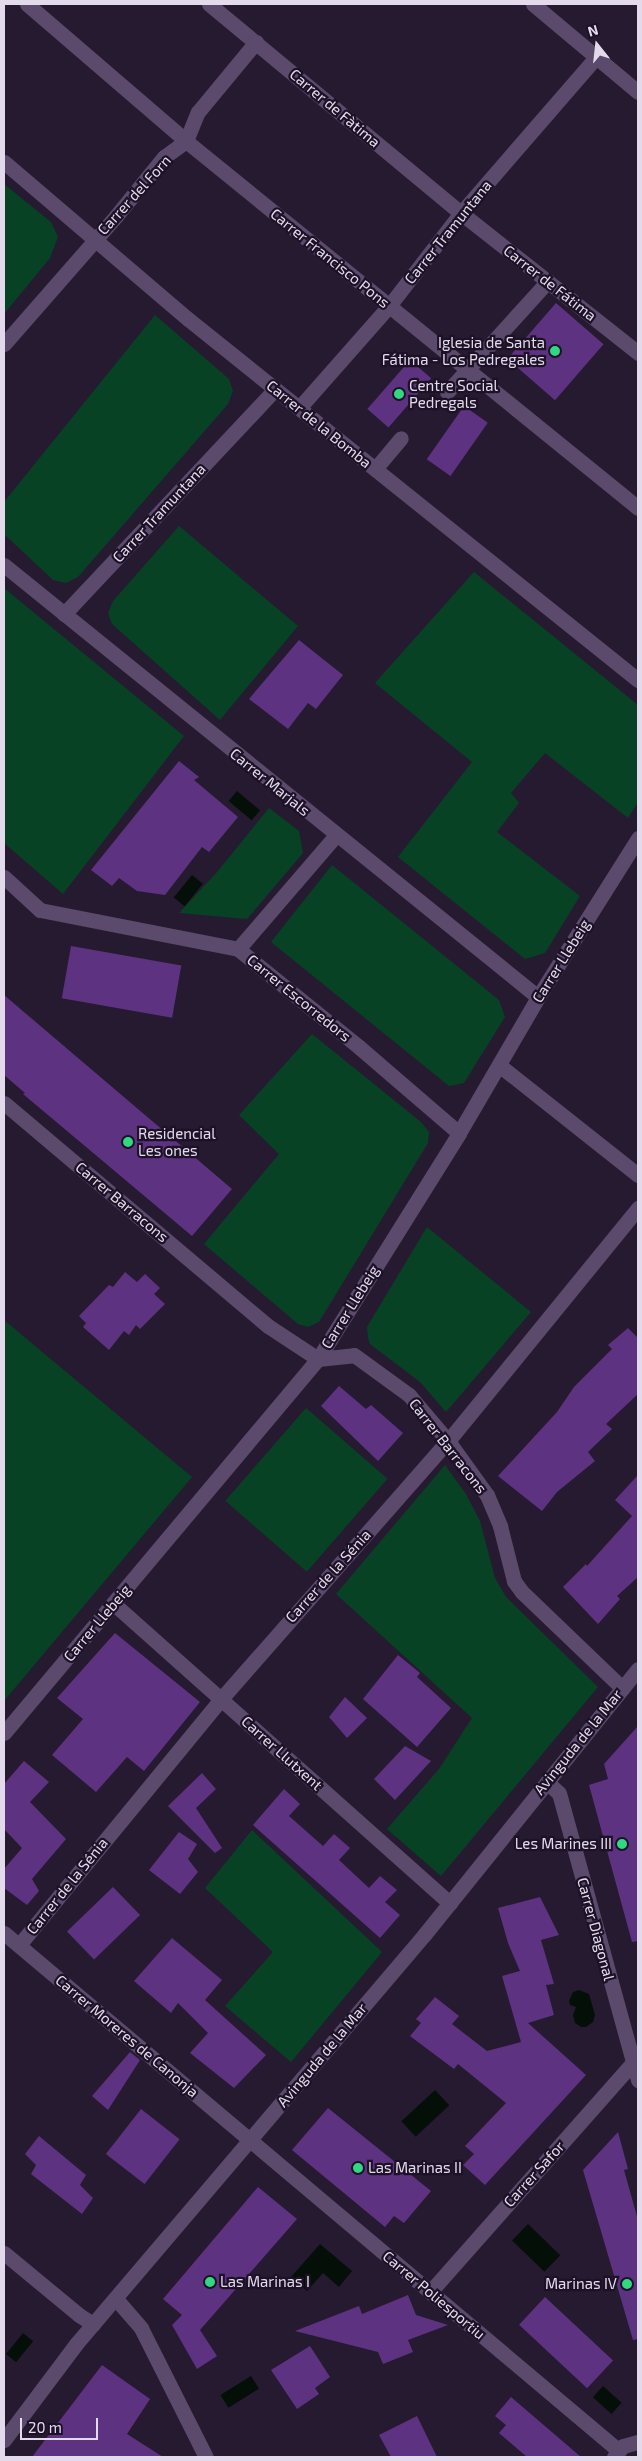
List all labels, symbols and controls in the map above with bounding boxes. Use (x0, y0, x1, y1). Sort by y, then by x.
north arrow (572, 20, 622, 70)
text: N (586, 21, 600, 40)
street label: Carrer de Fàtima (286, 65, 384, 151)
street label: Carrer del Forn (93, 151, 175, 239)
street label: Carrer Tramuntana (400, 176, 496, 288)
street label: Carrer Francisco Pons (267, 204, 393, 312)
street label: Carrer de Fátima (500, 241, 600, 325)
place label: Iglesia de Santa Fátima - Los Pedregales (382, 333, 545, 368)
marker: Iglesia de Santa Fátima - Los Pedregales (549, 345, 561, 357)
street label: Carrer de la Bomba (263, 376, 375, 472)
place label: Centre Social Pedregals (409, 376, 498, 411)
marker: Centre Social Pedregals (393, 388, 405, 400)
street label: Carrer Tramuntana (108, 460, 210, 566)
street label: Carrer Marjals (226, 744, 314, 820)
street label: Carrer Llebeig (528, 916, 594, 1006)
street label: Carrer Escorredors (243, 951, 355, 1045)
place label: Residencial Les ones (138, 1124, 216, 1159)
marker: Residencial Les ones (122, 1136, 134, 1148)
street label: Carrer Barracons (72, 1158, 172, 1246)
street label: Carrer Llebeig (317, 1262, 383, 1352)
street label: Carrer Barracons (405, 1395, 491, 1497)
street label: Carrer de la Sénia (281, 1526, 375, 1626)
street label: Carrer Llebeig (60, 1581, 134, 1665)
street label: Avinguda de la Mar (530, 1686, 626, 1798)
street label: Carrer Llutxent (238, 1712, 326, 1794)
street label: Carrer de la Sénia (22, 1834, 112, 1938)
place label: Les Marines III (515, 1835, 612, 1853)
marker: Les Marines III (616, 1838, 628, 1850)
street label: Carrer Diagonal (574, 1875, 618, 1983)
street label: Carrer Moreres de Canonja (52, 1971, 202, 2101)
street label: Avinguda de la Mar (273, 1999, 371, 2111)
street label: Carrer Safor (500, 2137, 568, 2211)
place label: Las Marinas II (368, 2159, 462, 2177)
marker: Las Marinas II (352, 2162, 364, 2174)
street label: Carrer Poliesportiu (379, 2247, 489, 2343)
place label: Las Marinas I (220, 2273, 310, 2291)
place label: Marinas IV (545, 2275, 617, 2293)
marker: Las Marinas I (204, 2276, 216, 2288)
marker: Marinas IV (621, 2278, 633, 2290)
scale bar (22, 2408, 100, 2440)
text: 20 m (28, 2418, 62, 2436)

